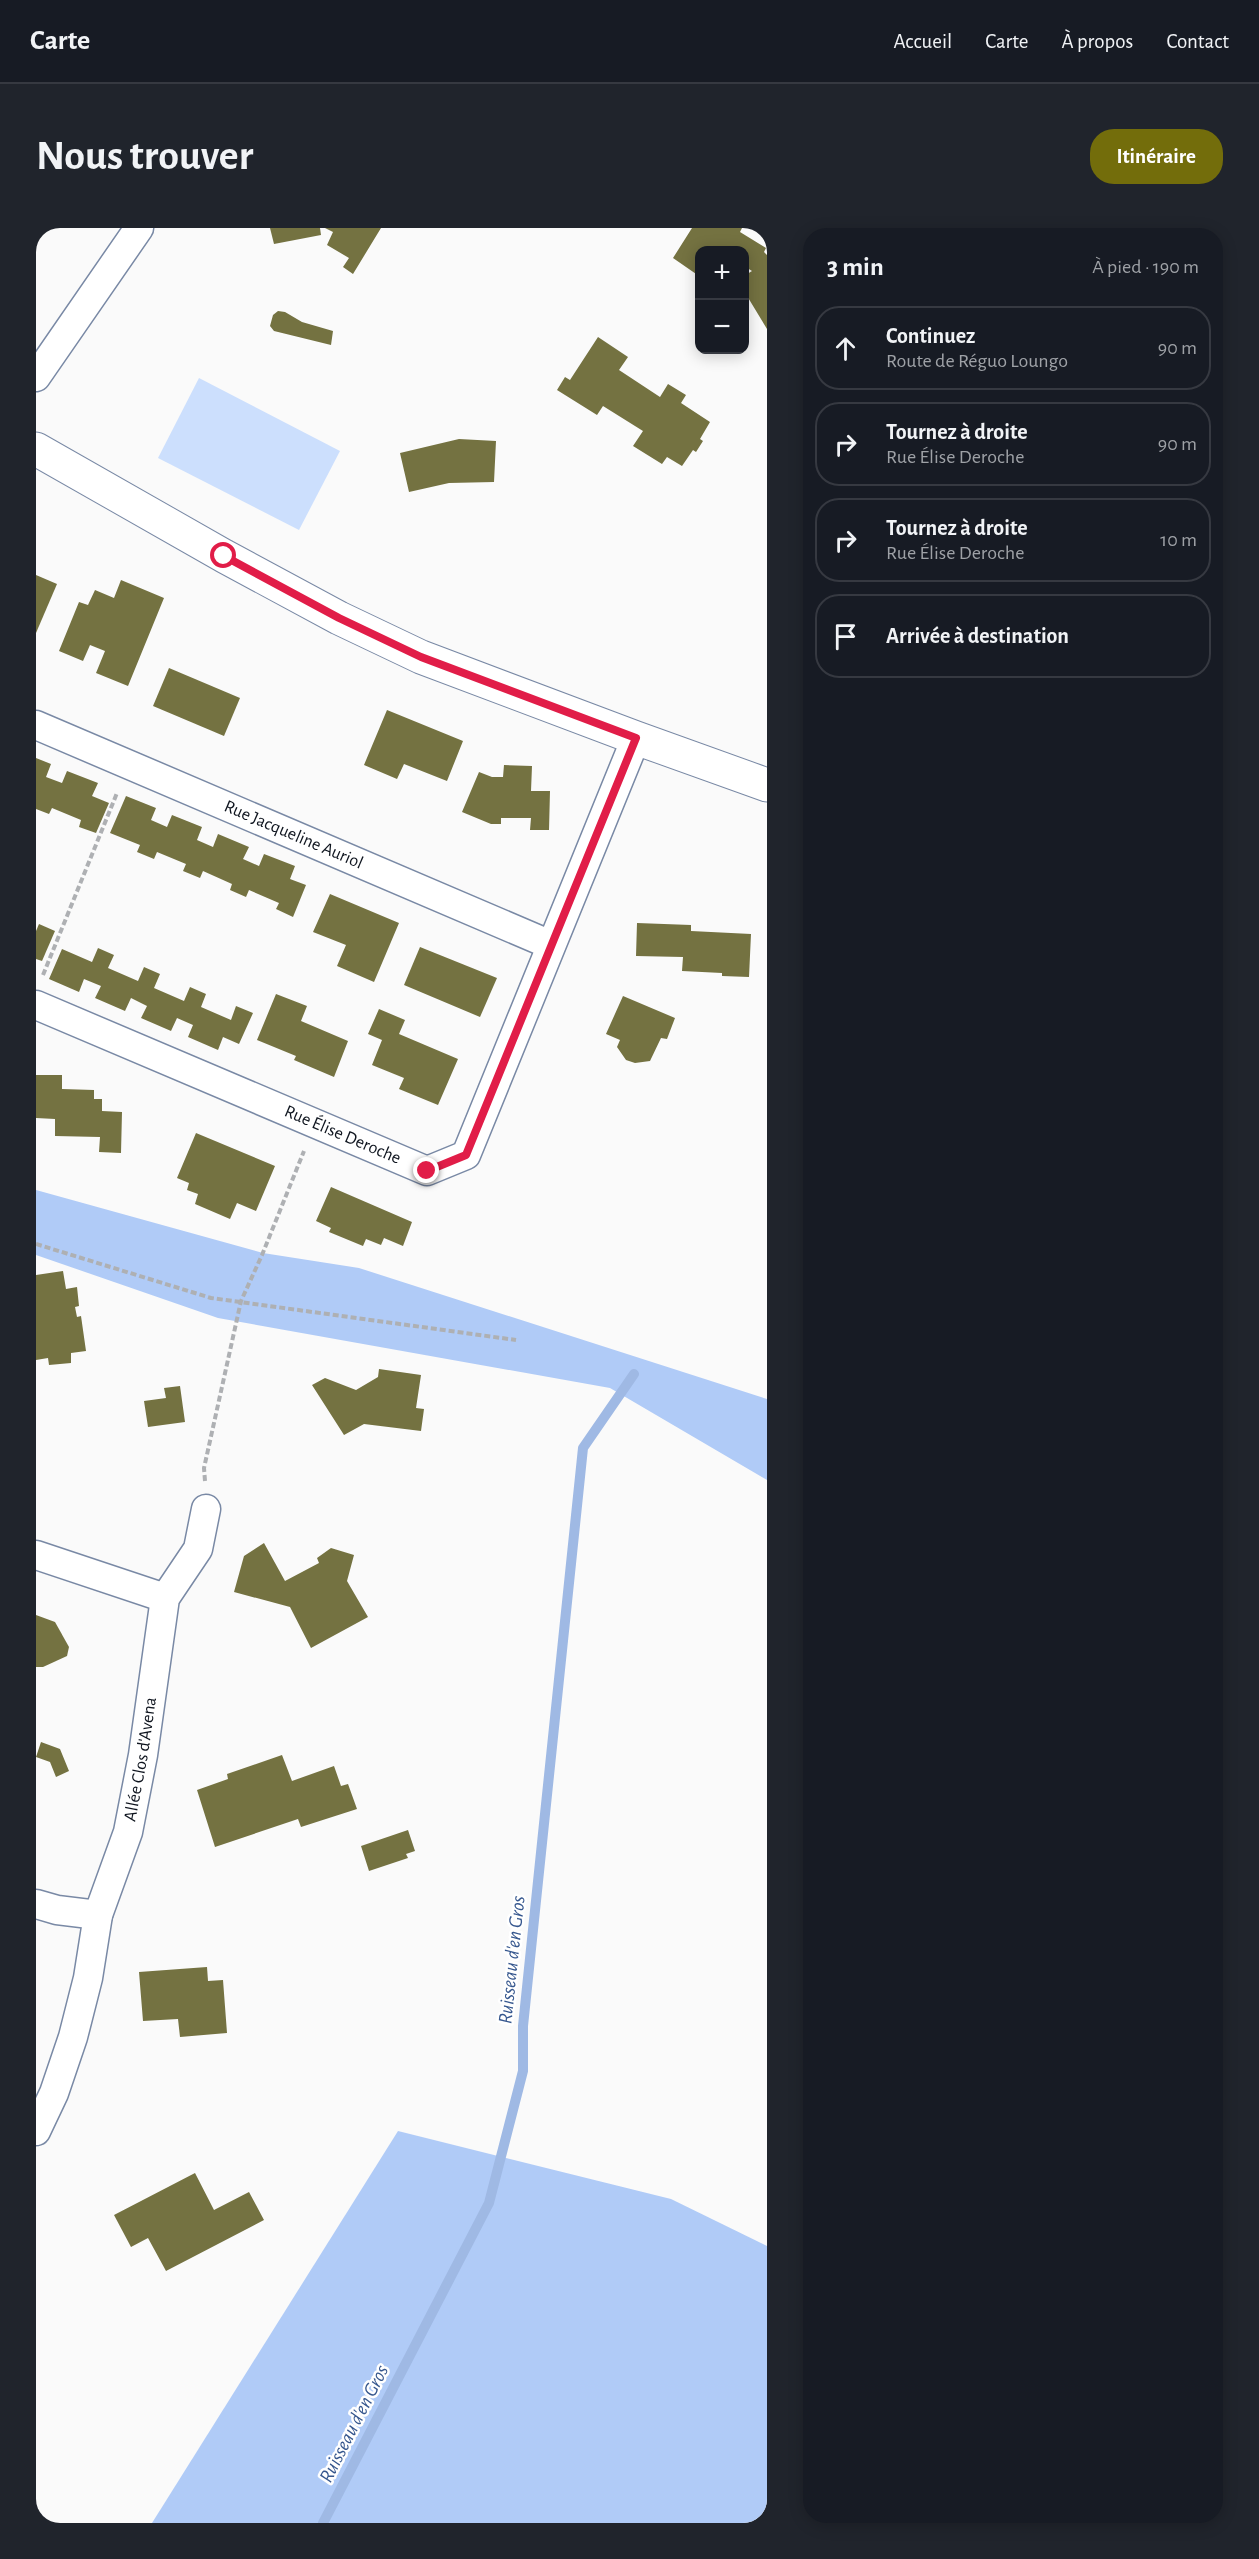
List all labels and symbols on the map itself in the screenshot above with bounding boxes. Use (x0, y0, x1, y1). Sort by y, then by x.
route start (210, 542, 236, 568)
street label: Rue Jacqueline Auriol (221, 797, 366, 873)
street label: Rue Élise Deroche (282, 1102, 403, 1168)
route end (413, 1157, 439, 1183)
street label: Allée Clos d'Avena (121, 1696, 160, 1823)
water label: Ruisseau d'en Gros (495, 1894, 529, 2025)
water label: Ruisseau d'en Gros (316, 2362, 392, 2486)

